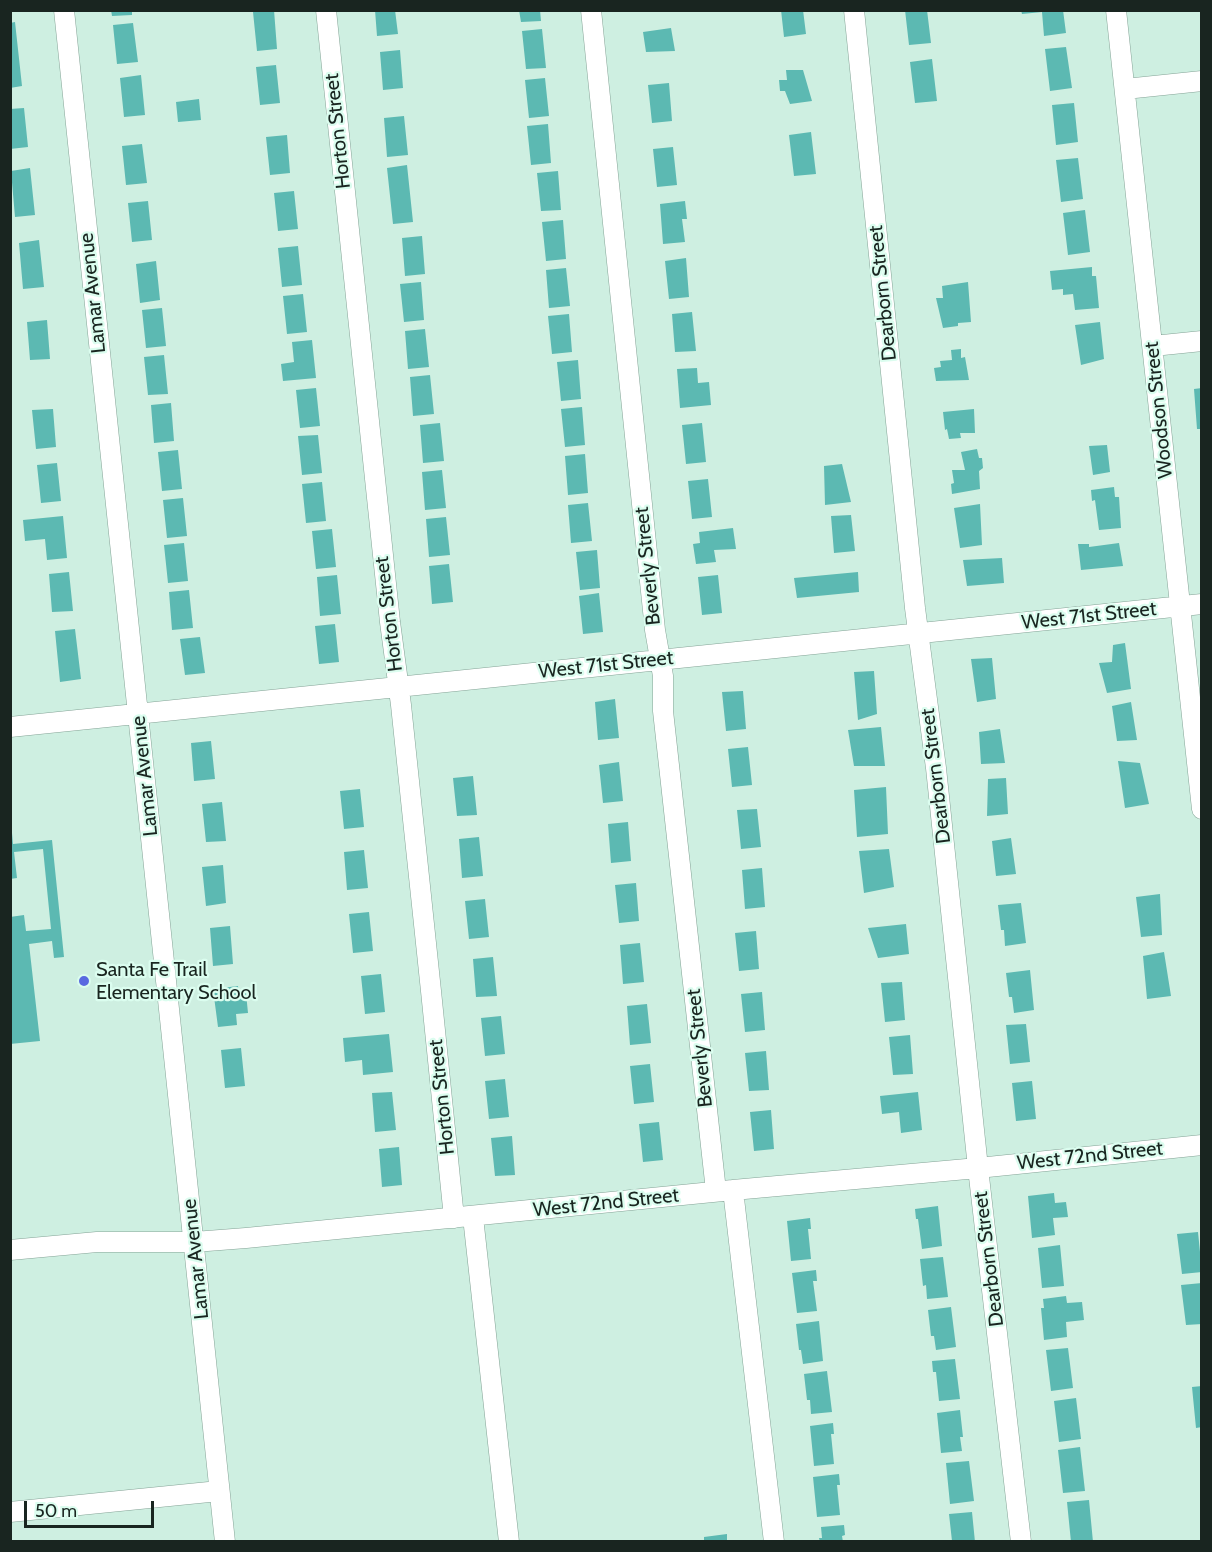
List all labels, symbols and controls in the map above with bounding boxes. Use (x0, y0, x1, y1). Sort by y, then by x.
street label: Horton Street (320, 72, 356, 190)
street label: Dearborn Street (864, 224, 902, 362)
street label: Lamar Avenue (75, 232, 111, 354)
street label: Woodson Street (1140, 340, 1178, 480)
street label: Beverly Street (630, 506, 666, 626)
street label: Horton Street (370, 555, 408, 673)
street label: West 71st Street (1020, 597, 1158, 635)
street label: West 71st Street (537, 646, 675, 684)
street label: Dearborn Street (916, 707, 956, 845)
street label: Lamar Avenue (127, 715, 163, 837)
place label: Santa Fe Trail Elementary School (96, 958, 256, 1005)
marker: Santa Fe Trail Elementary School (77, 974, 91, 988)
street label: Beverly Street (682, 988, 718, 1108)
street label: Horton Street (424, 1038, 460, 1156)
street label: West 72nd Street (1016, 1136, 1164, 1176)
street label: West 72nd Street (532, 1183, 680, 1223)
street label: Dearborn Street (969, 1190, 1009, 1328)
street label: Lamar Avenue (178, 1198, 214, 1320)
scale bar (27, 1489, 158, 1527)
text: 50 m (35, 1500, 77, 1522)

